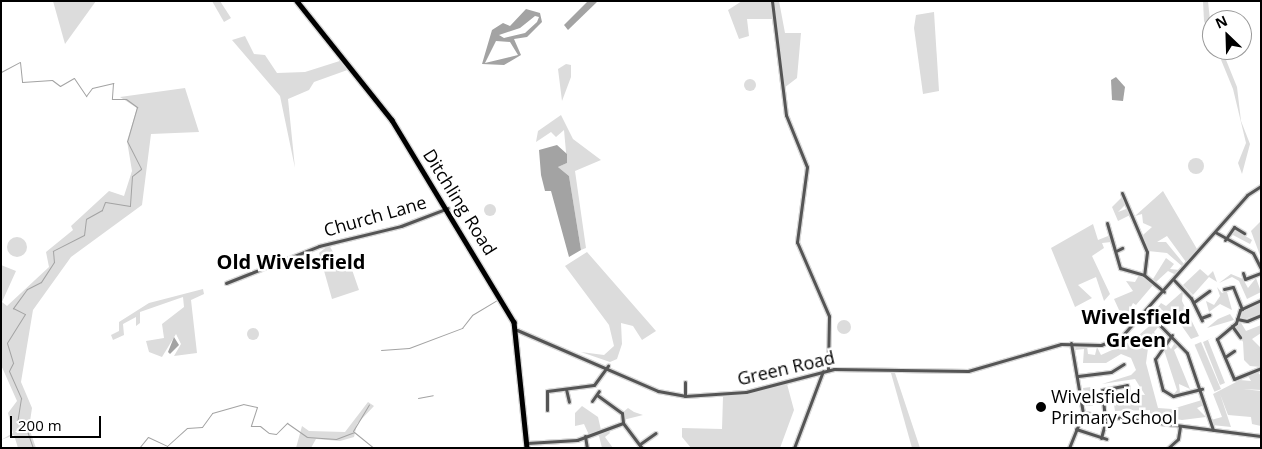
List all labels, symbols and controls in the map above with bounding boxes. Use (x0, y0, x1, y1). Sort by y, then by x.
north arrow (1202, 10, 1252, 60)
text: N (1212, 11, 1230, 33)
street label: Ditchling Road (419, 145, 501, 259)
street label: Church Lane (321, 191, 429, 241)
district label: Old Wivelsfield (217, 249, 365, 273)
district label: Wivelsfield Green (1081, 305, 1191, 352)
street label: Green Road (735, 346, 837, 390)
place label: Wivelsfield Primary School (1051, 386, 1177, 428)
marker: Wivelsfield Primary School (1035, 401, 1047, 413)
scale bar (12, 406, 104, 438)
text: 200 m (18, 415, 62, 435)

